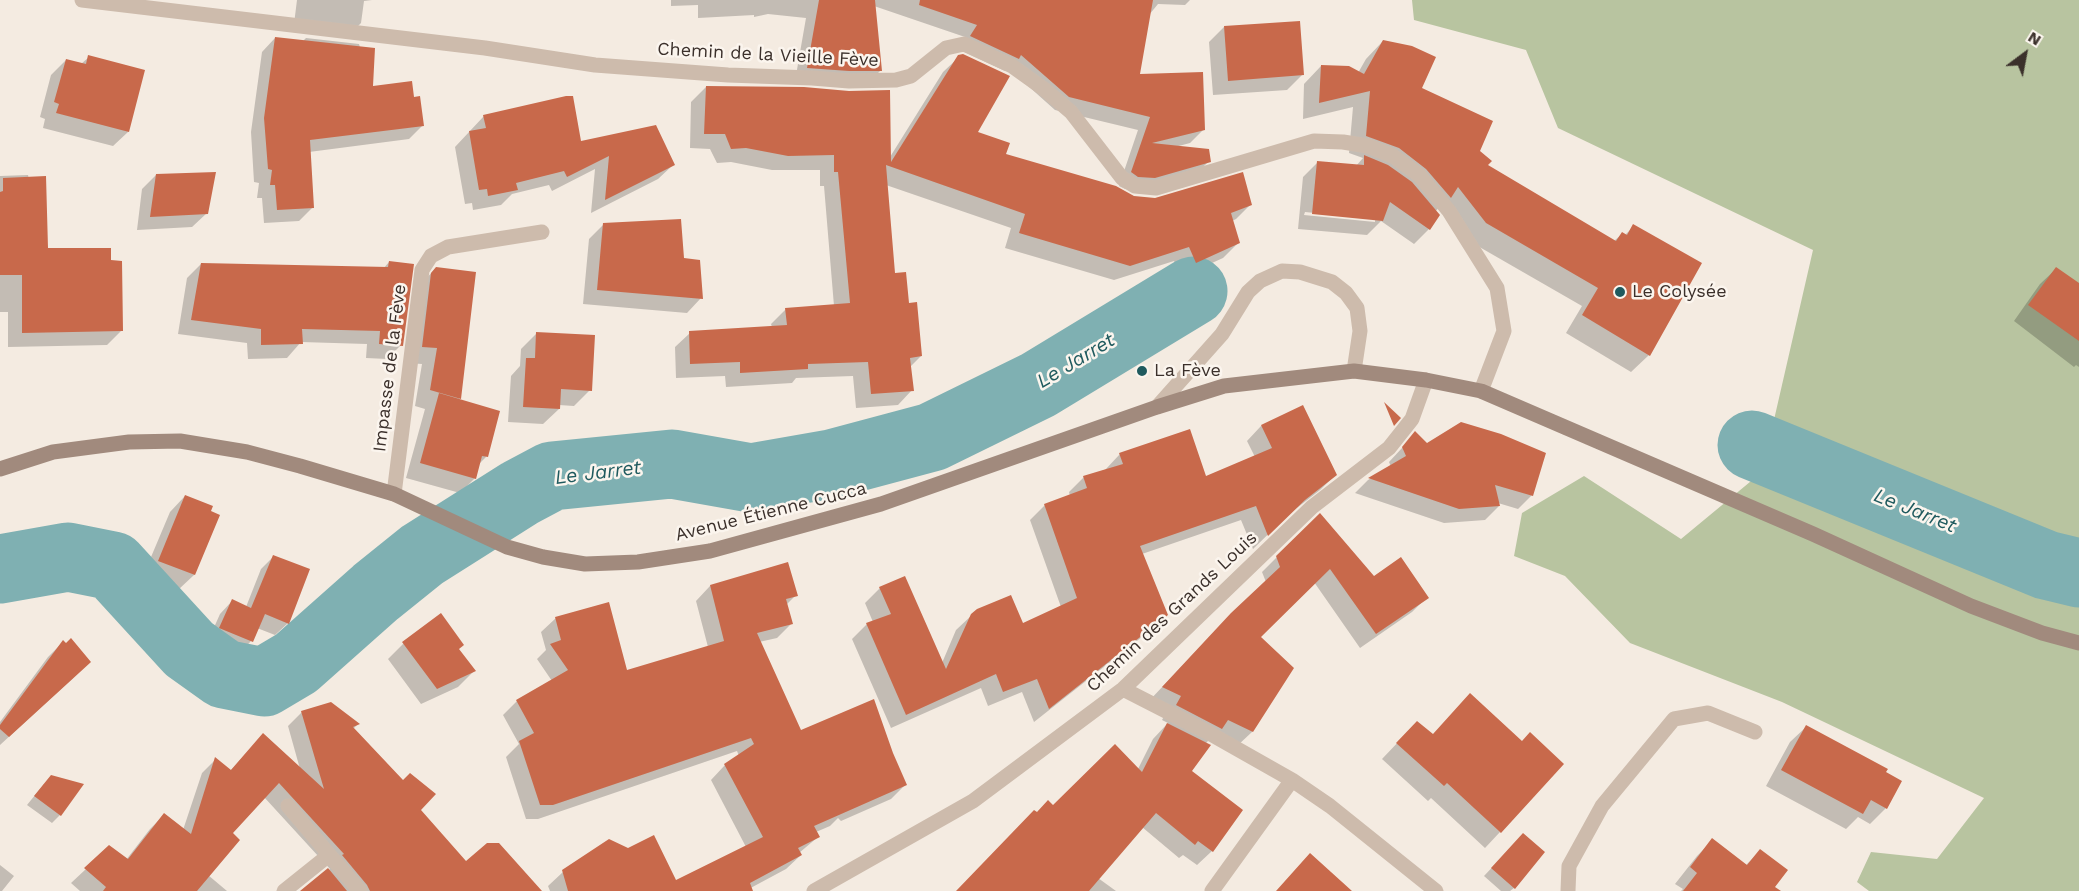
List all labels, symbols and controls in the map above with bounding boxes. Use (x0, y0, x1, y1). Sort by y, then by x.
north arrow (1995, 24, 2055, 84)
text: N (2025, 27, 2045, 50)
street label: Chemin de la Vieille Fève (657, 38, 879, 72)
place label: Le Colysée (1632, 281, 1727, 303)
street label: Impasse de la Fève (369, 283, 411, 453)
marker: Le Colysée (1613, 285, 1627, 299)
water label: Le Jarret (1033, 328, 1119, 394)
place label: La Fève (1154, 360, 1221, 382)
marker: La Fève (1135, 364, 1149, 378)
water label: Le Jarret (553, 456, 643, 490)
street label: Avenue Étienne Cucca (673, 478, 869, 546)
water label: Le Jarret (1870, 484, 1960, 538)
street label: Chemin des Grands Louis (1082, 527, 1262, 697)

